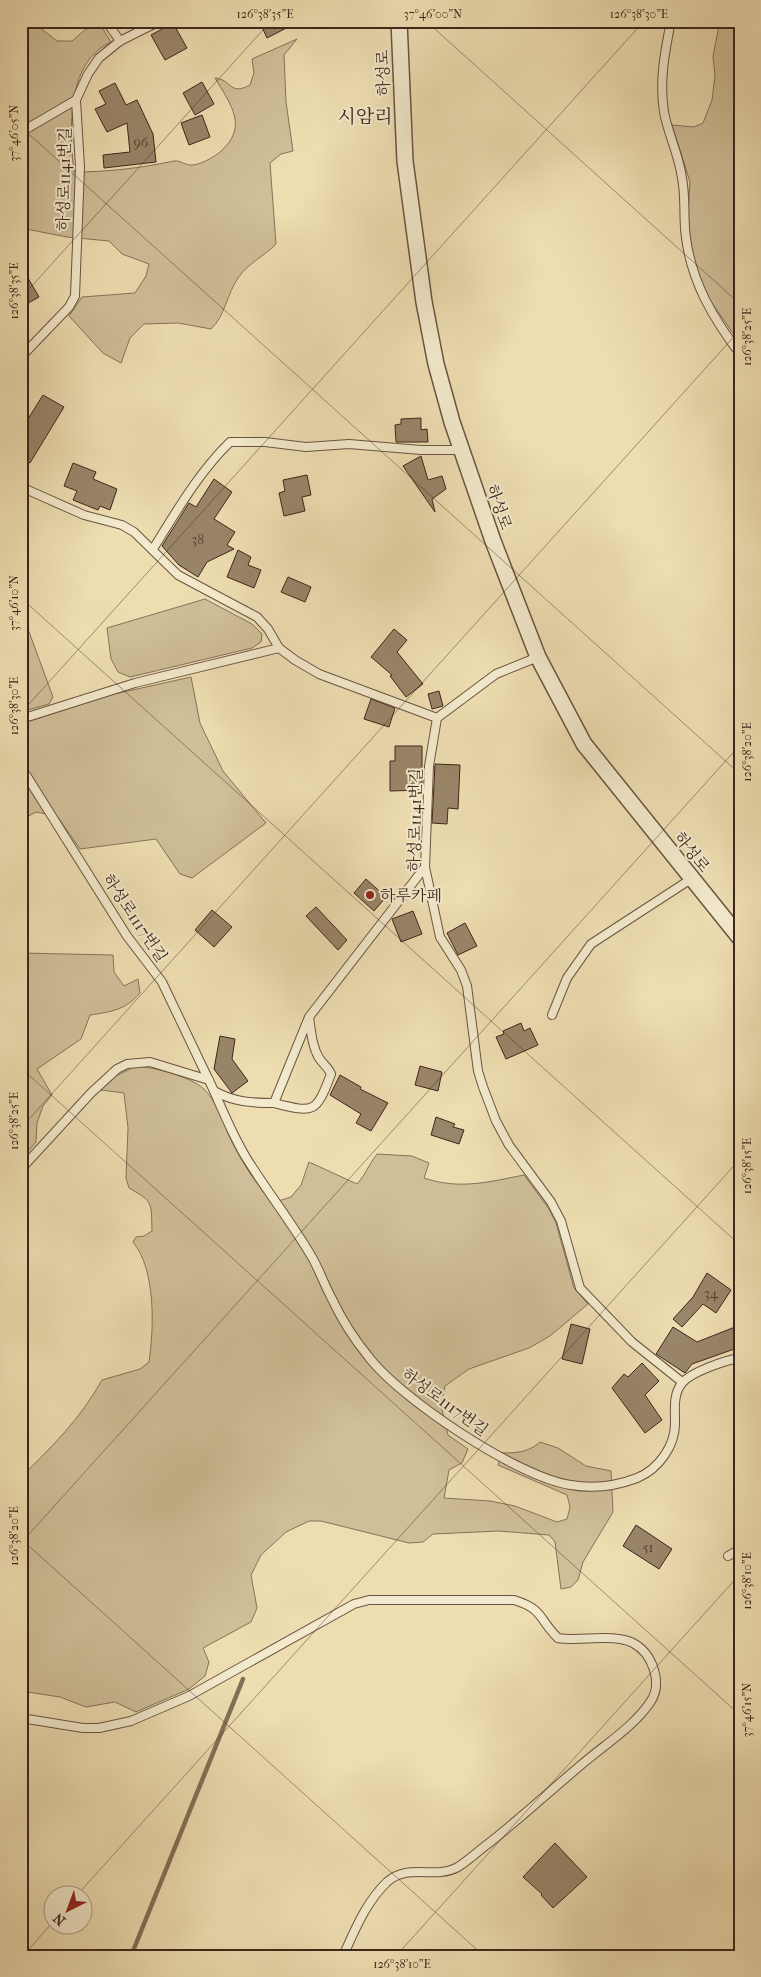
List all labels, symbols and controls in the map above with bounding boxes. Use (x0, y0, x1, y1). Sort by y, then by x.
text: 126°38'35"E (237, 7, 293, 21)
text: 37°46'00"N (404, 7, 462, 21)
text: 126°38'30"E (610, 7, 668, 21)
street label: 하성로 (373, 49, 393, 97)
text: 37°46'05"N (7, 105, 21, 161)
district label: 시암리 (337, 106, 393, 128)
street label: 하성로1141번길 (54, 127, 74, 231)
house number: 96 (134, 134, 149, 151)
text: 126°38'35"E (7, 263, 21, 319)
text: 126°38'25"E (740, 308, 754, 366)
street label: 하성로 (482, 482, 516, 533)
house number: 38 (192, 531, 204, 548)
text: 37°46'10"N (7, 575, 21, 631)
text: 126°38'30"E (7, 677, 21, 735)
text: 126°38'20"E (740, 722, 754, 782)
street label: 하성로1141번길 (405, 768, 425, 872)
street label: 하성로 (670, 828, 714, 876)
street label: 하성로1117번길 (99, 870, 171, 966)
place label: 하루카페 (380, 886, 442, 905)
marker: 하루카페 (364, 889, 376, 901)
text: 126°38'25"E (7, 1092, 21, 1150)
text: 126°38'15"E (740, 1138, 754, 1194)
house number: 34 (704, 1285, 719, 1302)
street label: 하성로1117번길 (398, 1364, 492, 1440)
text: 126°38'20"E (7, 1506, 21, 1566)
house number: 51 (642, 1539, 654, 1556)
text: 126°38'10"E (740, 1552, 754, 1610)
text: 37°46'15"N (740, 1683, 754, 1737)
north arrow (42, 1884, 92, 1934)
text: N (50, 1909, 69, 1929)
text: 126°38'10"E (373, 1957, 431, 1971)

